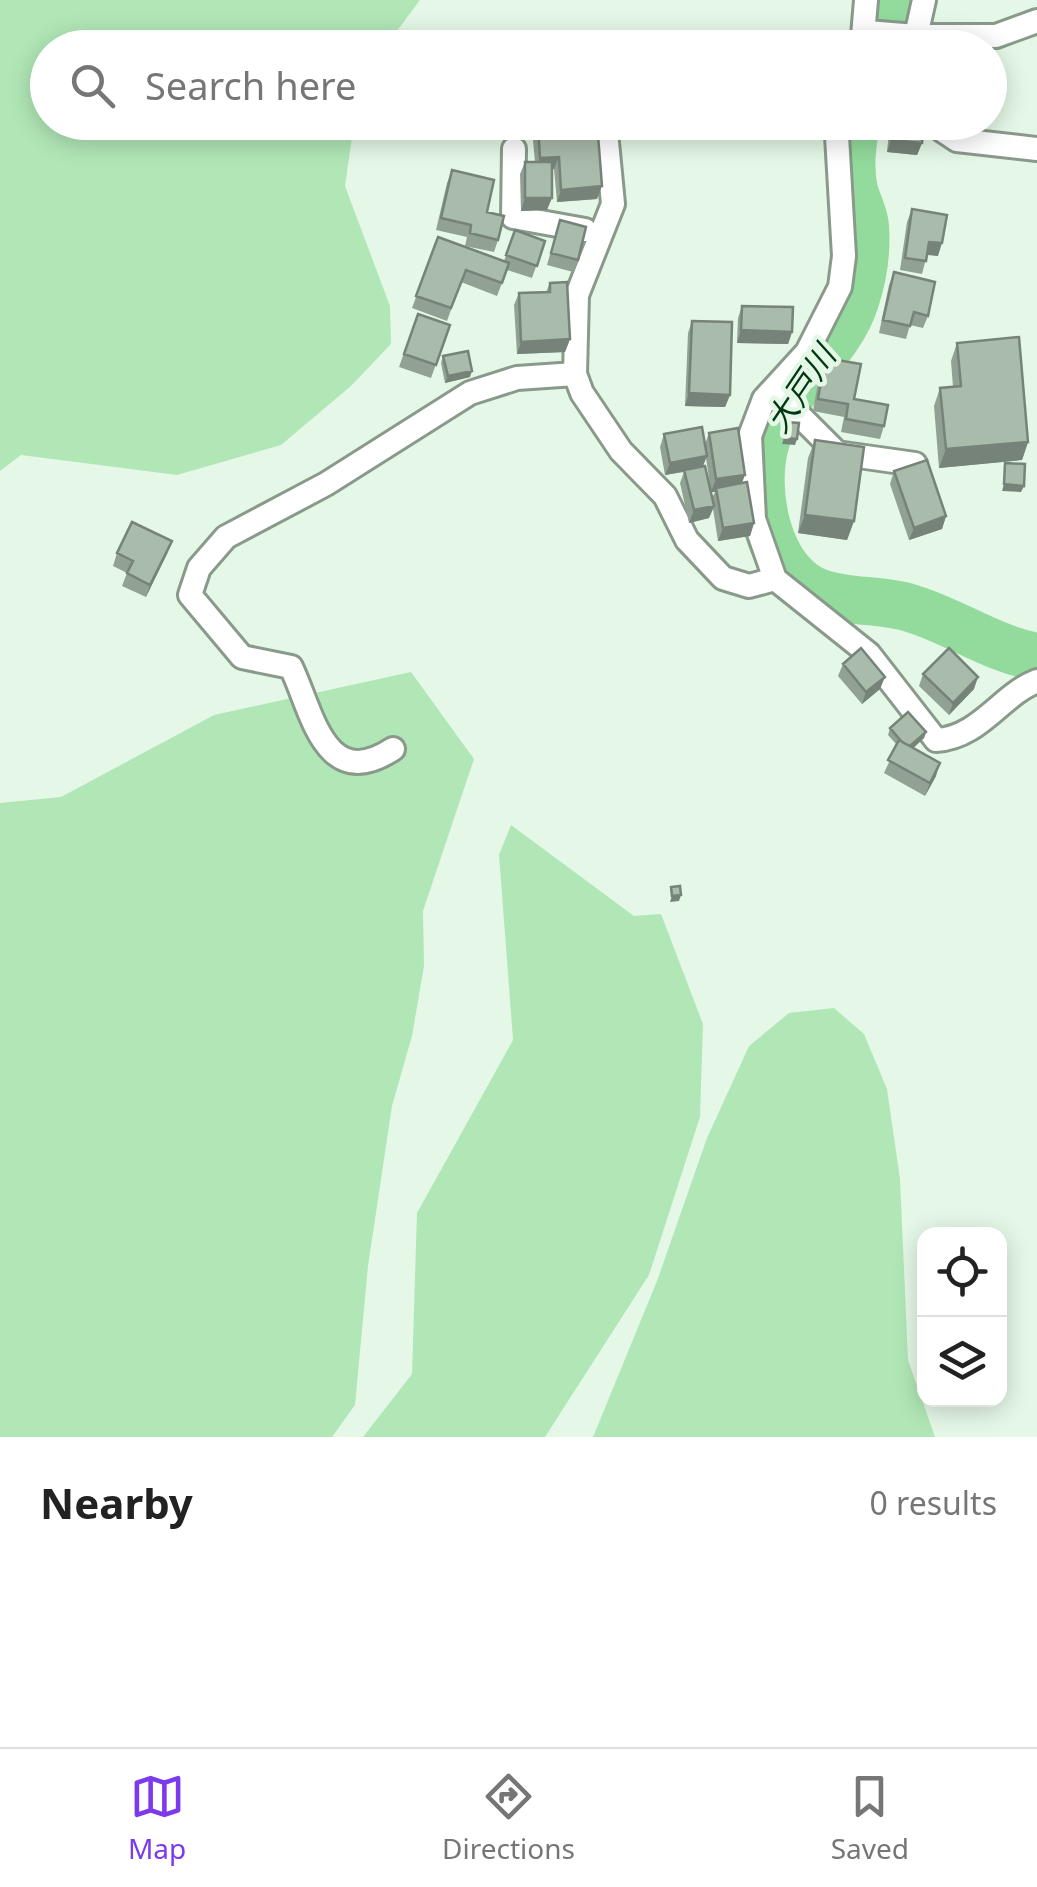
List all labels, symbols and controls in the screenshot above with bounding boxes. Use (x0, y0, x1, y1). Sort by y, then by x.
search box (30, 30, 1007, 140)
icon: search (65, 58, 120, 113)
text: Search here (145, 59, 356, 111)
water label: 大戸川 (755, 334, 846, 440)
map controls (917, 1227, 1007, 1407)
button: locate (917, 1227, 1007, 1317)
button: layers (917, 1317, 1007, 1407)
text: Nearby (40, 1474, 193, 1531)
text: 0 results (870, 1481, 997, 1524)
tab: Map (128, 1769, 186, 1867)
tab: Directions (442, 1769, 575, 1867)
tab: Saved (831, 1769, 909, 1867)

